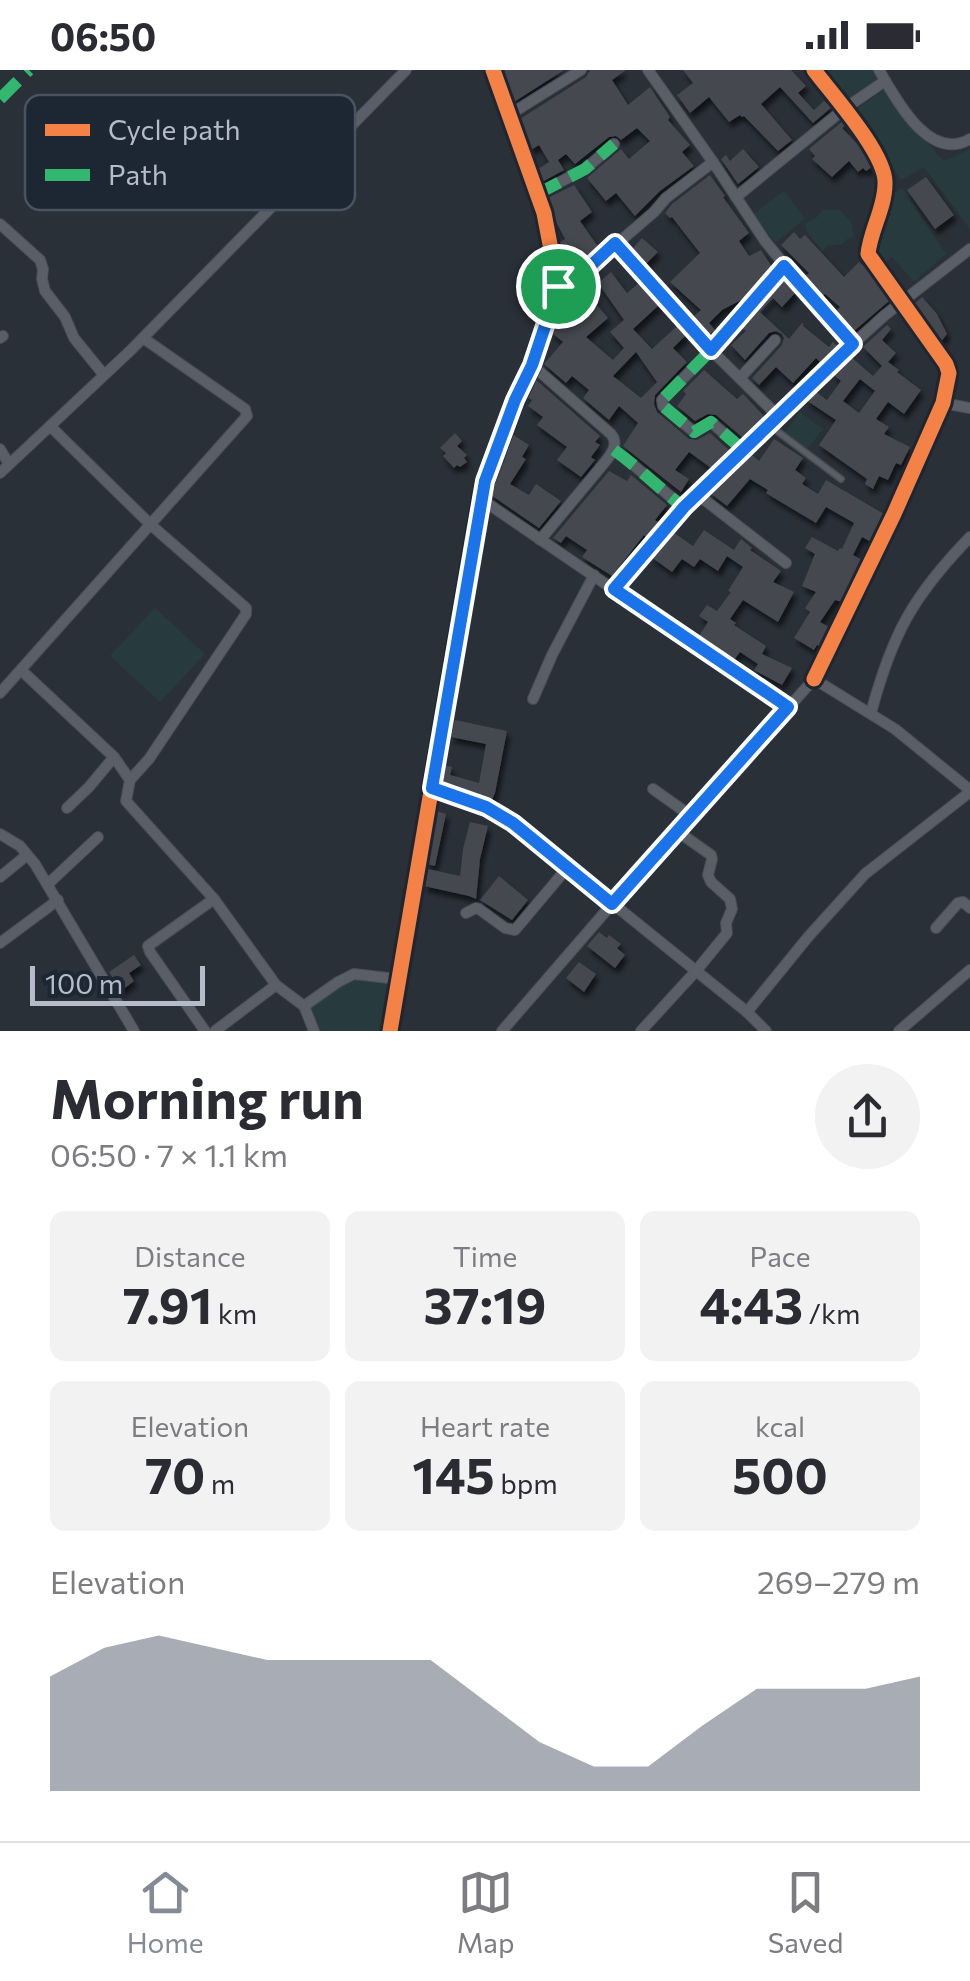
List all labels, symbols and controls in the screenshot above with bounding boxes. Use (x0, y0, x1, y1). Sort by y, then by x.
text: 06:50 (50, 12, 156, 59)
legend (25, 95, 355, 210)
text: Cycle path (108, 112, 240, 146)
text: Path (108, 157, 168, 191)
pin (516, 244, 601, 329)
icon: arrive (531, 259, 586, 314)
scale bar (30, 961, 205, 1006)
text: 100 m (45, 966, 123, 1000)
text: Morning run (50, 1063, 364, 1130)
button: share (815, 1064, 920, 1169)
text: 06:50 · 7 × 1.1 km (50, 1134, 288, 1174)
text: Distance (134, 1239, 246, 1273)
text: Time (453, 1239, 517, 1273)
text: Pace (750, 1239, 810, 1273)
text: 7.91 (123, 1273, 212, 1334)
text: 37:19 (424, 1273, 546, 1334)
text: 4:43 (699, 1273, 803, 1334)
text: km (212, 1296, 257, 1330)
text: /km (803, 1296, 861, 1330)
text: Elevation (131, 1409, 249, 1443)
text: Heart rate (420, 1409, 550, 1443)
text: kcal (755, 1409, 805, 1443)
text: 70 (145, 1443, 205, 1504)
text: 145 (412, 1443, 495, 1504)
text: 500 (732, 1443, 828, 1504)
text: m (205, 1466, 235, 1500)
text: bpm (495, 1466, 558, 1500)
text: Elevation (50, 1561, 185, 1601)
text: 269–279 m (757, 1561, 920, 1601)
tab: Home (127, 1865, 204, 1959)
tab: Map (457, 1865, 515, 1959)
tab: Saved (768, 1865, 843, 1959)

